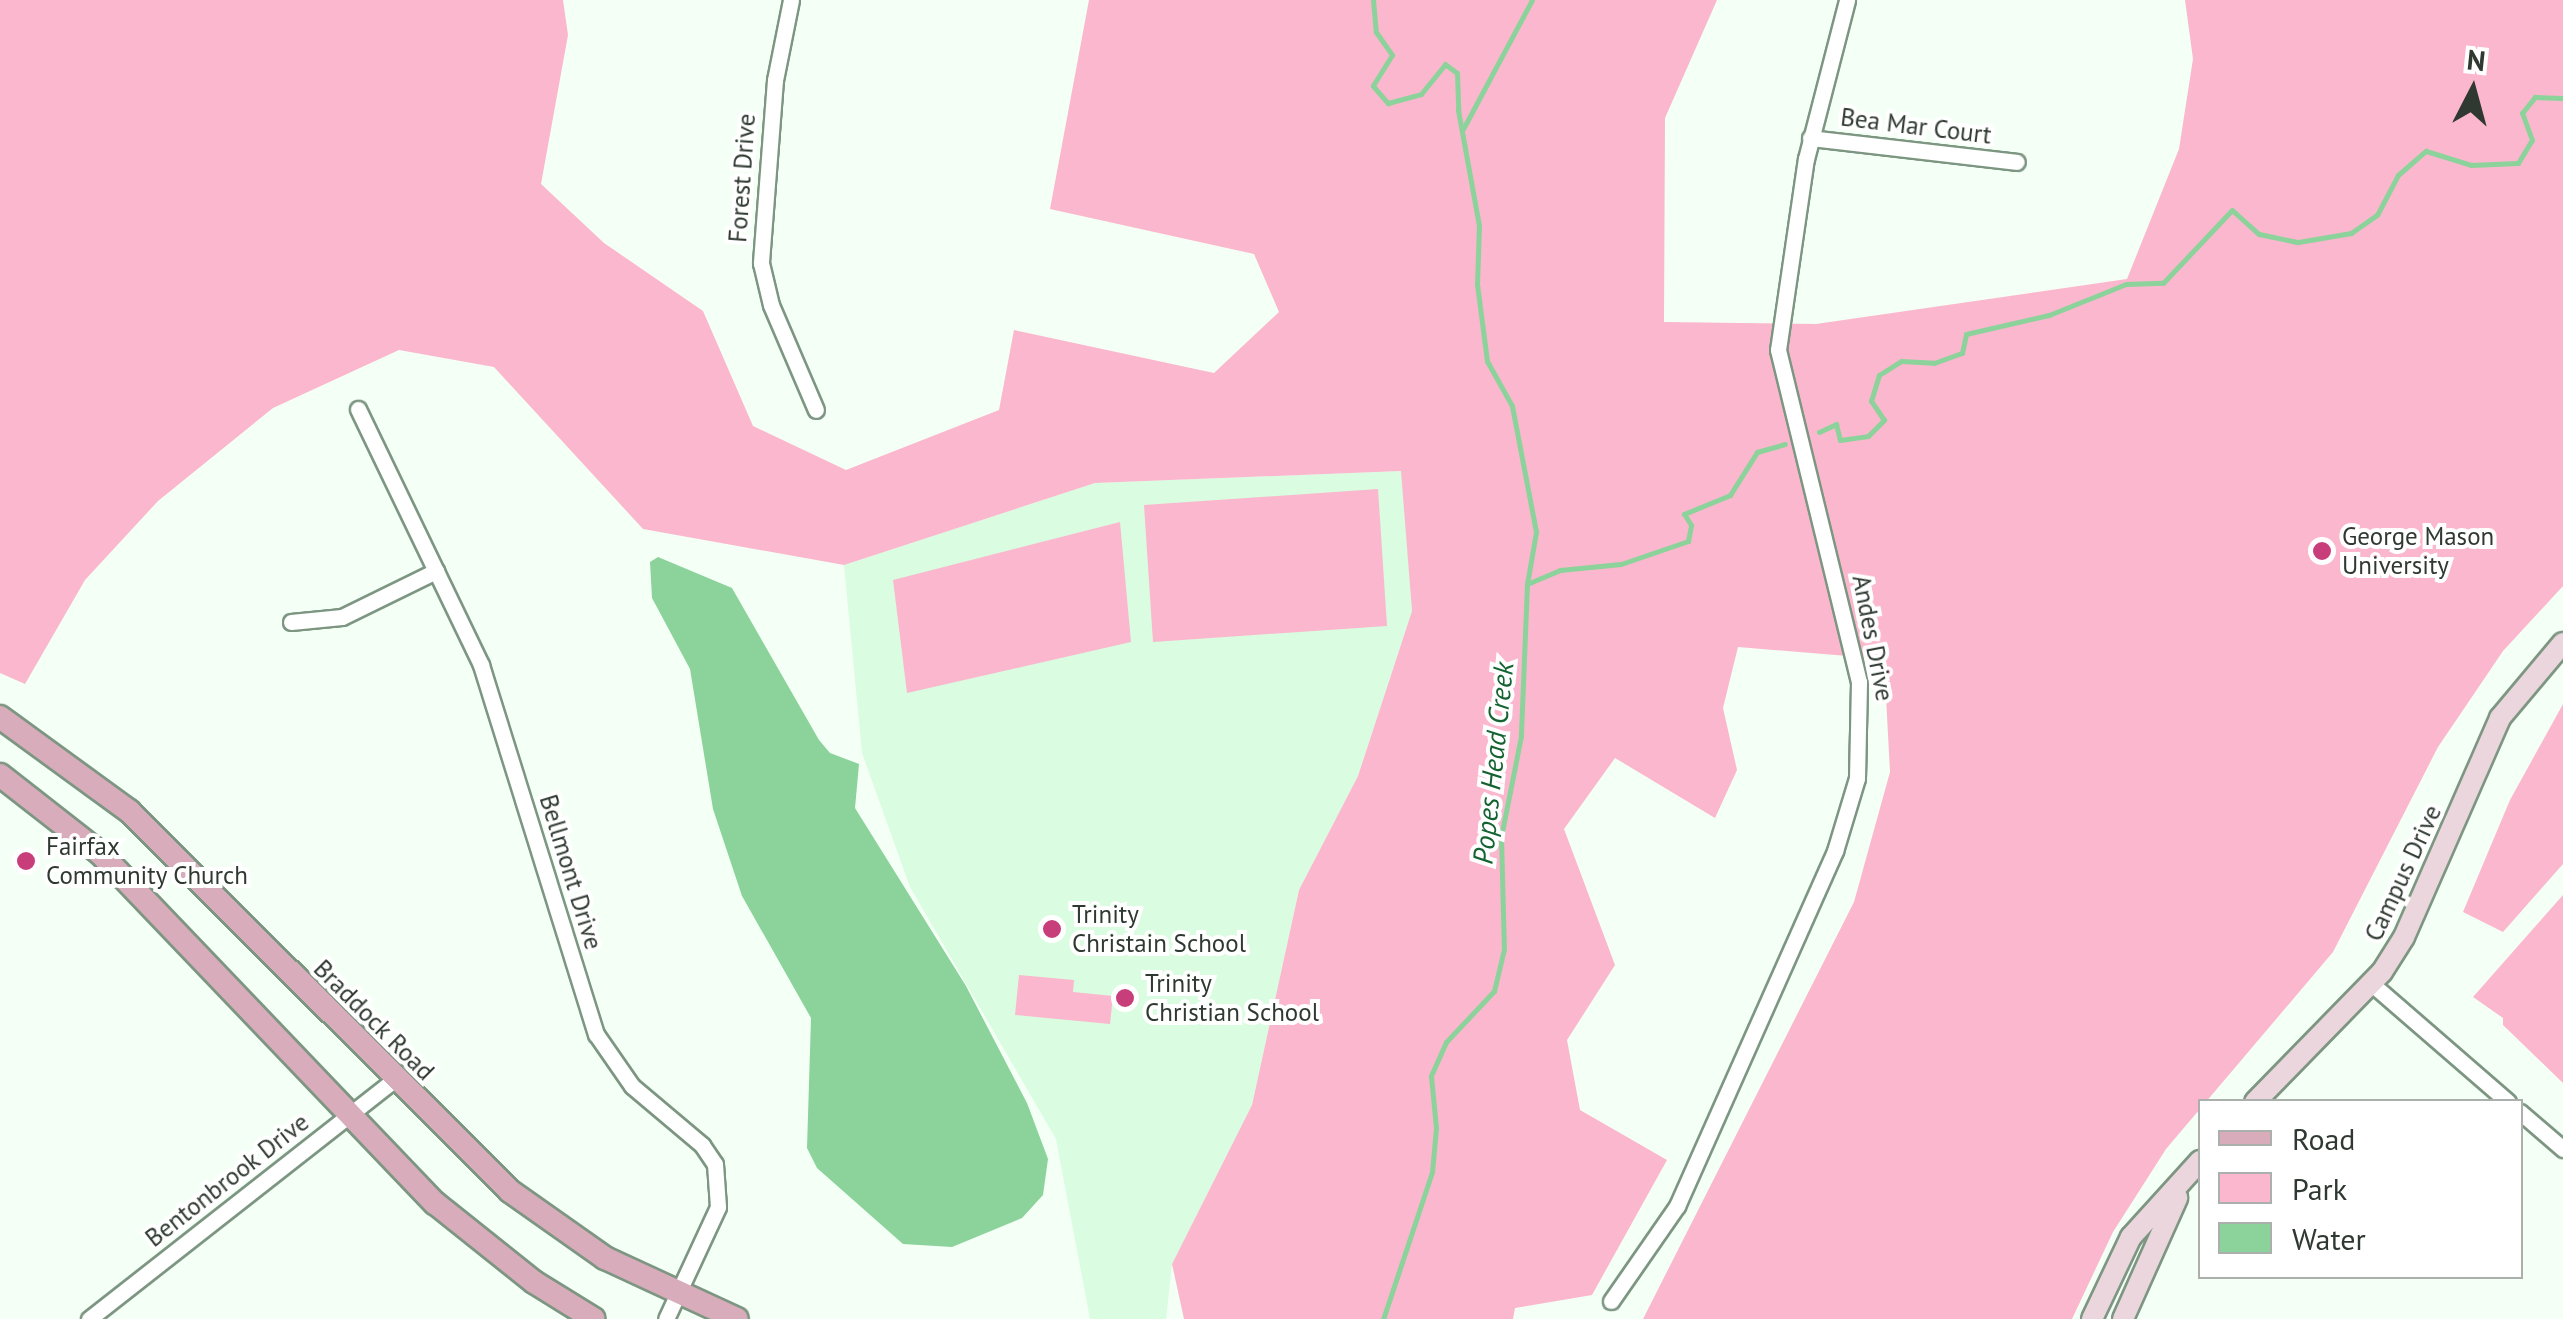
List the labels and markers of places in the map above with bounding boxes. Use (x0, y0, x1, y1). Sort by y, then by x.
place label: George Mason University (2342, 522, 2494, 581)
marker: George Mason University (2311, 540, 2333, 562)
place label: Fairfax Community Church (46, 832, 249, 891)
marker: Fairfax Community Church (15, 850, 37, 872)
place label: Trinity Christain School (1072, 900, 1246, 959)
marker: Trinity Christain School (1041, 918, 1063, 940)
place label: Trinity Christian School (1145, 969, 1319, 1028)
marker: Trinity Christian School (1114, 987, 1136, 1009)

